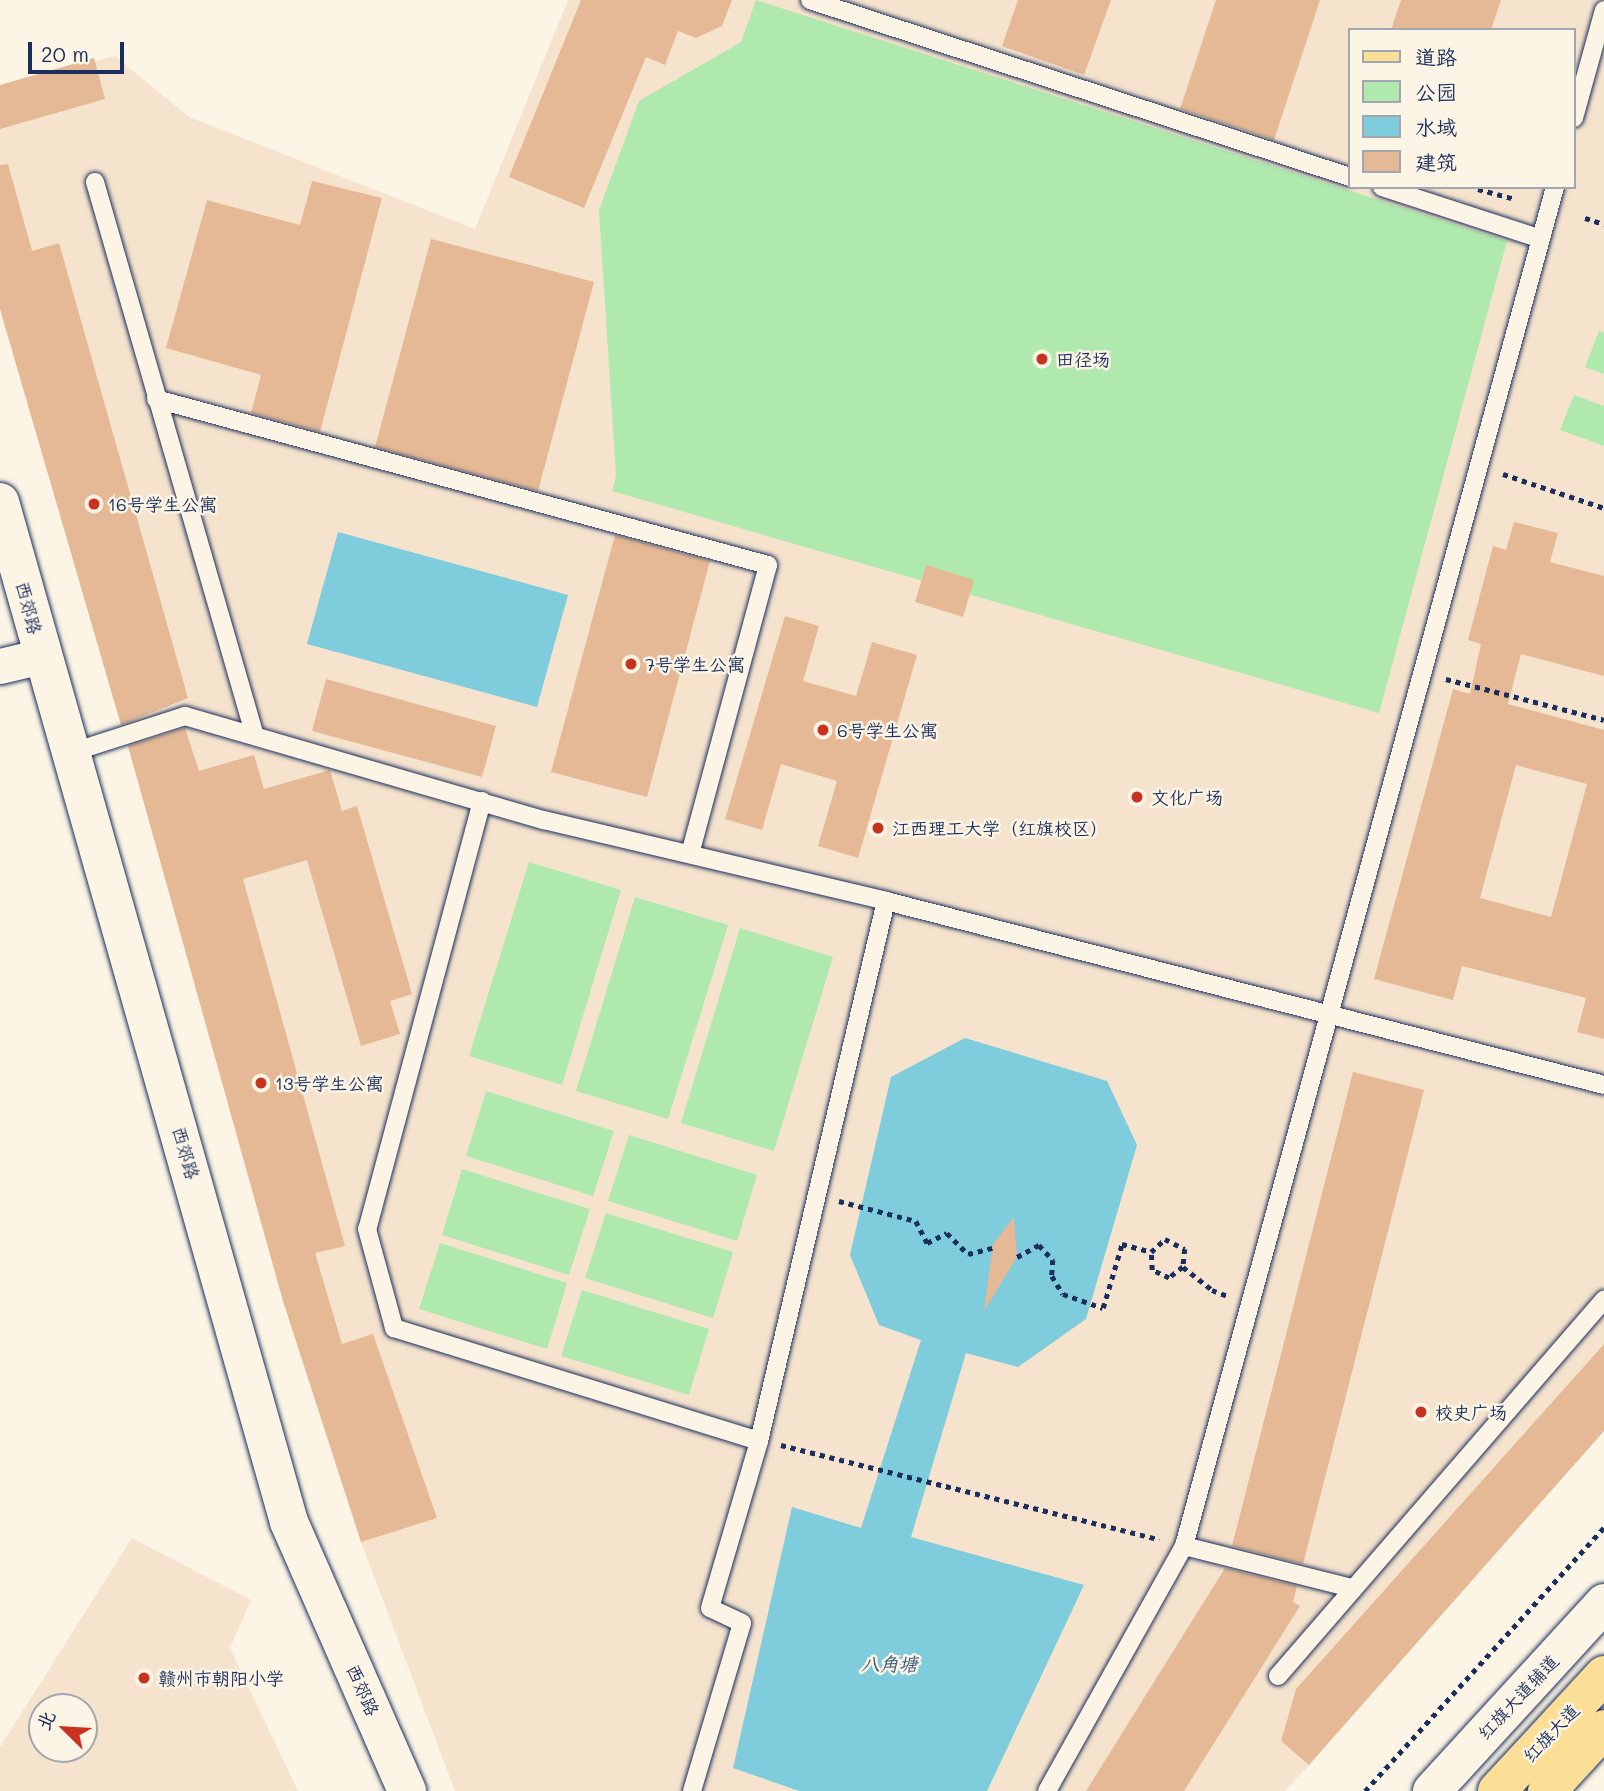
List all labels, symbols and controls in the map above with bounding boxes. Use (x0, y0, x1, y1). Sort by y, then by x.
scale bar (32, 28, 128, 72)
legend (1348, 28, 1576, 189)
text: 20 m (41, 40, 89, 67)
text: 道路 (1415, 43, 1457, 70)
text: 公园 (1415, 78, 1457, 105)
text: 水域 (1415, 113, 1457, 140)
text: 建筑 (1415, 148, 1457, 175)
place label: 田径场 (1056, 348, 1110, 370)
marker: 田径场 (1034, 351, 1050, 367)
place label: 16号学生公寓 (108, 493, 217, 515)
marker: 16号学生公寓 (86, 496, 102, 512)
street label: 西郊路 (12, 579, 46, 637)
place label: 7号学生公寓 (645, 653, 745, 675)
marker: 7号学生公寓 (623, 656, 639, 672)
place label: 6号学生公寓 (837, 719, 938, 741)
marker: 6号学生公寓 (815, 722, 831, 738)
place label: 文化广场 (1151, 786, 1223, 808)
marker: 文化广场 (1129, 789, 1145, 805)
place label: 江西理工大学（红旗校区） (892, 817, 1108, 839)
marker: 江西理工大学（红旗校区） (870, 820, 886, 836)
place label: 13号学生公寓 (275, 1072, 384, 1094)
marker: 13号学生公寓 (253, 1075, 269, 1091)
street label: 西郊路 (168, 1124, 204, 1182)
place label: 校史广场 (1435, 1401, 1507, 1423)
marker: 校史广场 (1413, 1404, 1429, 1420)
street label: 红旗大道辅道 (1473, 1650, 1563, 1744)
water label: 八角塘 (861, 1653, 917, 1675)
street label: 西郊路 (342, 1661, 384, 1719)
place label: 赣州市朝阳小学 (158, 1667, 284, 1689)
marker: 赣州市朝阳小学 (136, 1670, 152, 1686)
north arrow (28, 1693, 98, 1763)
street label: 红旗大道 (1519, 1699, 1583, 1767)
text: 北 (30, 1706, 60, 1734)

